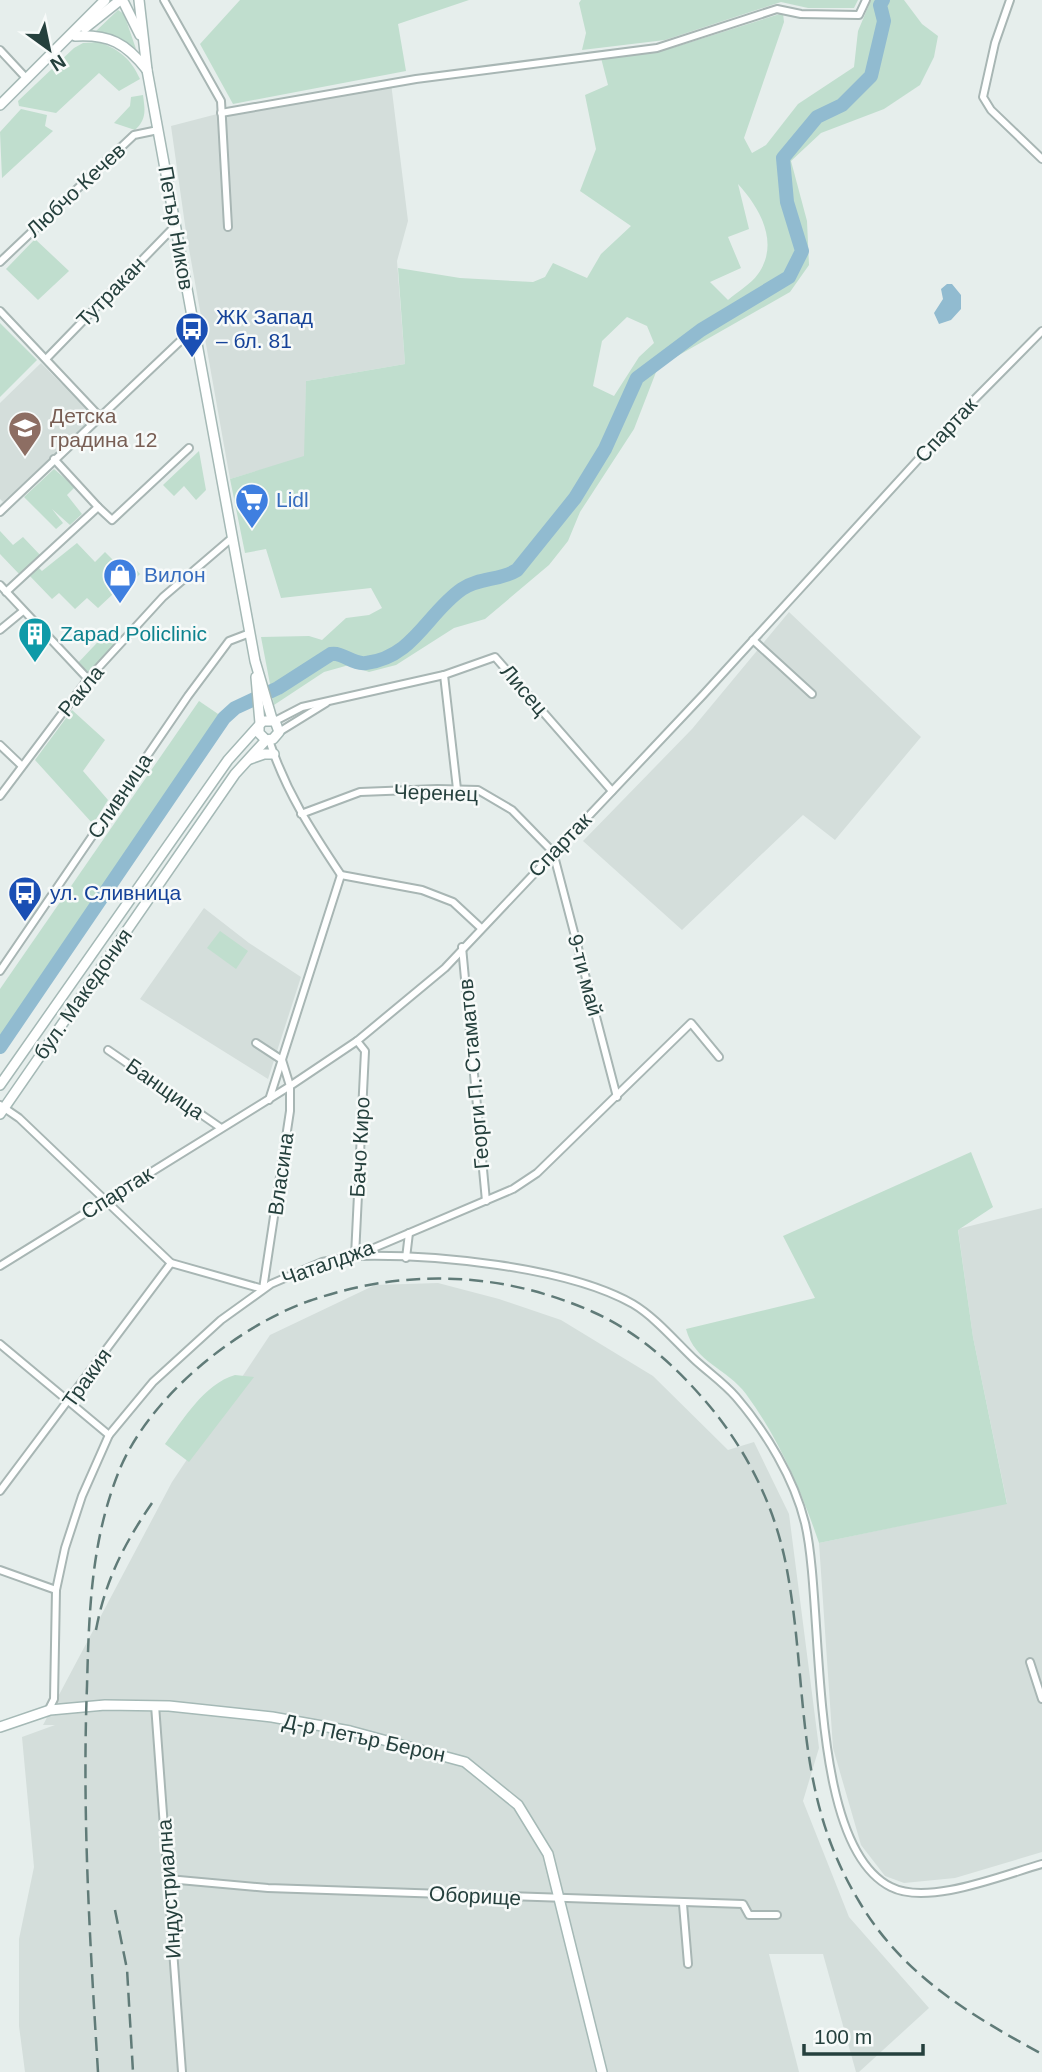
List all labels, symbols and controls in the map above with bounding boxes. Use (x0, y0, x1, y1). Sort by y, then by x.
north arrow (14, 14, 84, 84)
text: N (47, 50, 69, 75)
street label: Любчо Кечев (22, 138, 130, 241)
street label: Петър Ников (154, 164, 199, 292)
street label: Тутракан (72, 252, 149, 331)
place label: ЖК Запад – бл. 81 (216, 305, 313, 352)
bus stop icon: ЖК Запад – бл. 81 (173, 310, 211, 359)
street label: Спартак (910, 392, 982, 467)
place label: Детска градина 12 (50, 404, 157, 451)
school or university icon: Детска градина 12 (6, 409, 44, 458)
supermarket icon: Lidl (233, 481, 271, 530)
place label: Lidl (276, 488, 309, 511)
shop icon: Вилон (101, 556, 139, 605)
place label: Вилон (144, 563, 206, 586)
building icon: Zapad Policlinic (16, 615, 54, 664)
place label: Zapad Policlinic (60, 622, 207, 645)
street label: Лисец (496, 660, 553, 720)
street label: Ракла (53, 661, 108, 721)
street label: Сливница (83, 749, 157, 843)
street label: Черенец (393, 780, 479, 805)
street label: Спартак (524, 807, 596, 881)
bus stop icon: ул. Сливница (6, 874, 44, 923)
place label: ул. Сливница (50, 881, 182, 904)
street label: бул. Македония (29, 924, 136, 1063)
street label: 9-ти май (564, 931, 607, 1018)
street label: Георги П. Стаматов (454, 978, 493, 1170)
street label: Банщица (122, 1053, 209, 1124)
street label: Бачо Киро (345, 1096, 374, 1198)
street label: Власина (263, 1131, 298, 1217)
street label: Спартак (77, 1161, 157, 1223)
street label: Чаталджа (279, 1235, 377, 1290)
street label: Тракия (58, 1344, 116, 1412)
street label: Д-р Петър Берон (281, 1709, 447, 1766)
street label: Индустриална (152, 1818, 185, 1960)
street label: Оборище (428, 1882, 522, 1909)
scale bar (804, 2012, 923, 2056)
text: 100 m (814, 2025, 872, 2048)

